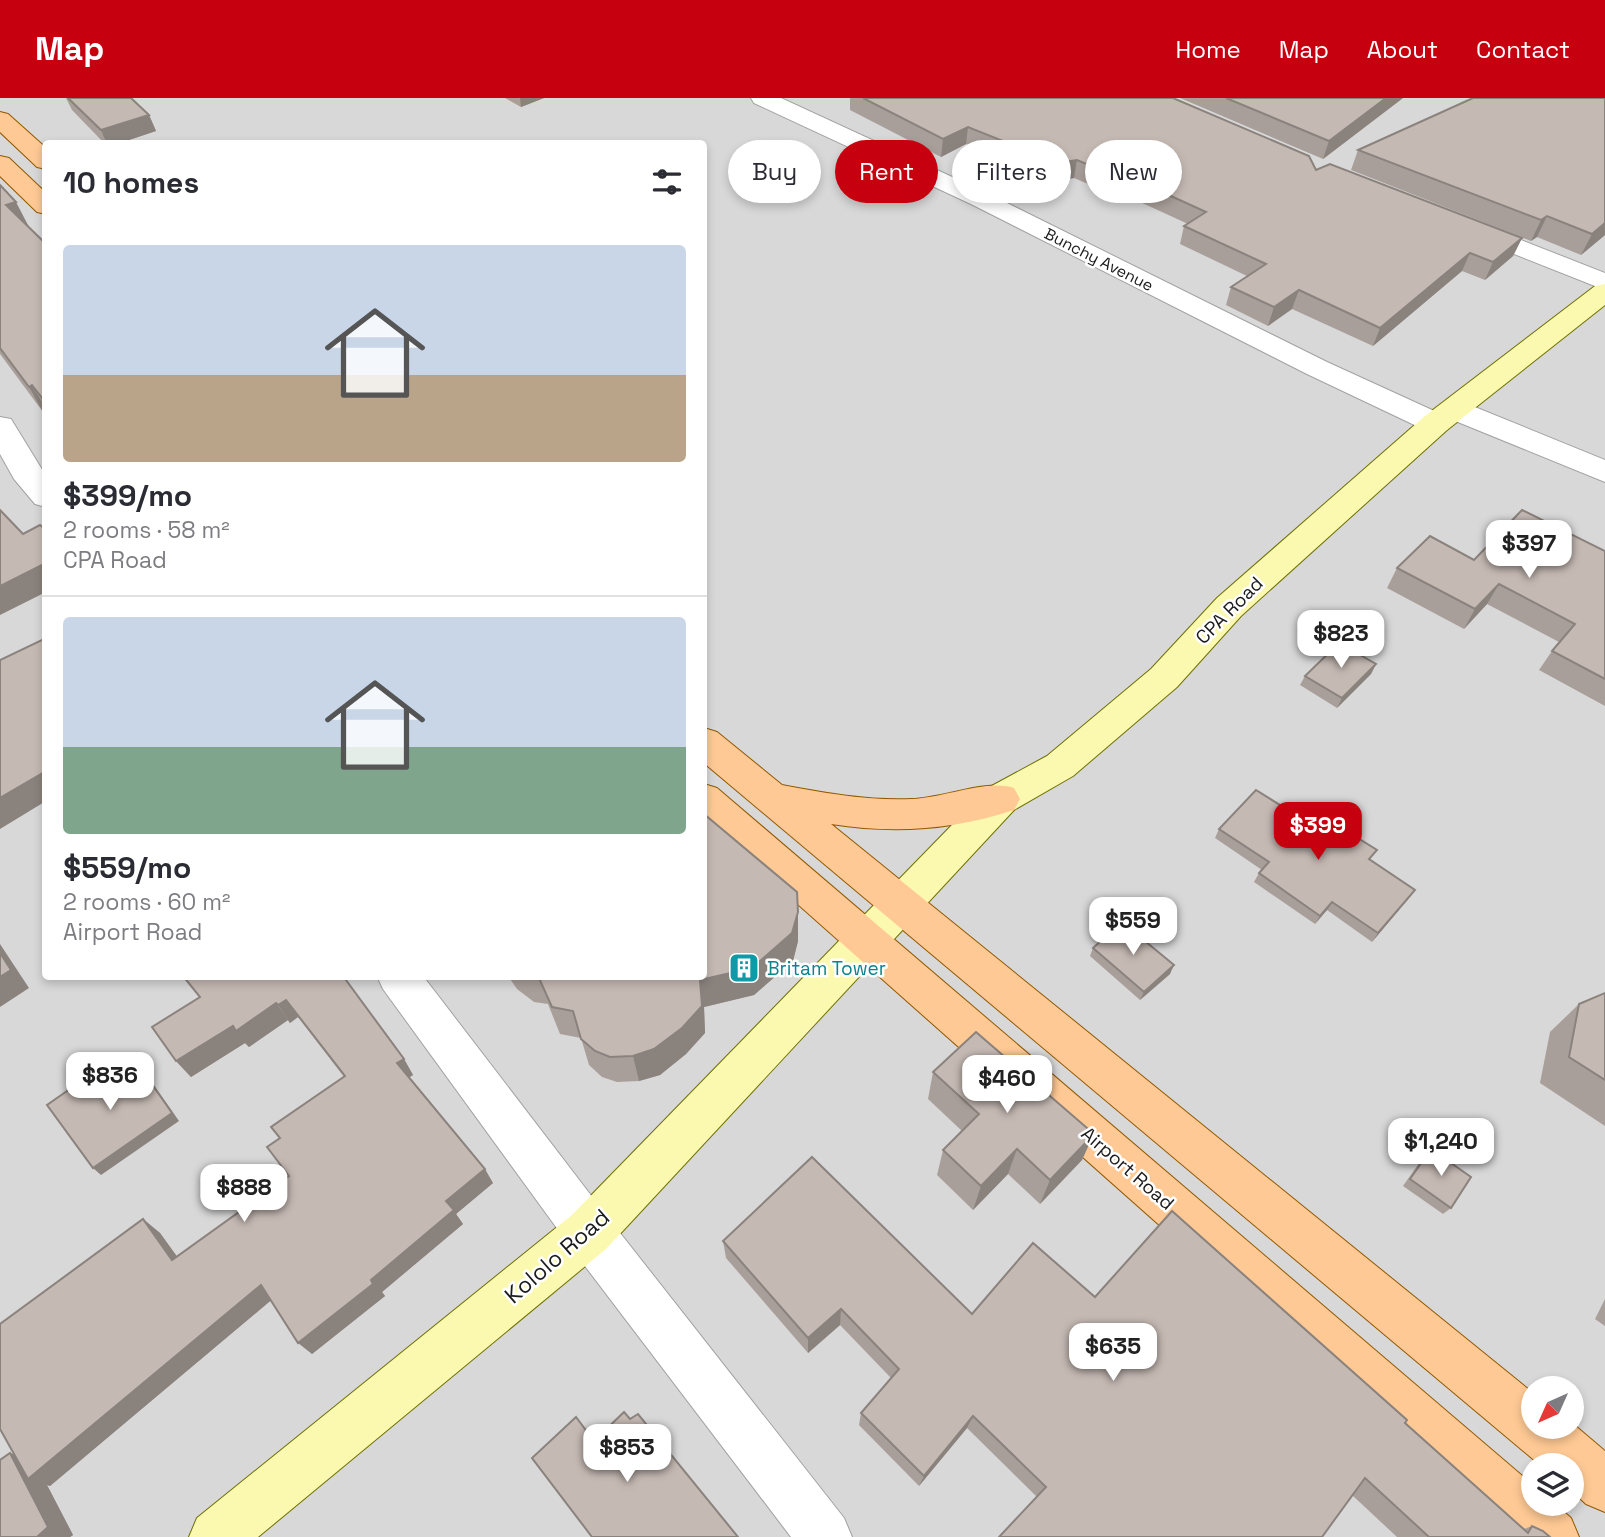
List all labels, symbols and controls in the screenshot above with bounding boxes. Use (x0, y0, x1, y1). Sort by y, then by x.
text: Map (35, 28, 104, 70)
text: Home (1175, 34, 1241, 65)
text: Map (1279, 34, 1329, 65)
text: About (1367, 34, 1438, 65)
text: Contact (1476, 34, 1570, 65)
chip: Buy (728, 140, 821, 203)
chip: Rent (835, 140, 938, 203)
chip: Filters (952, 140, 1071, 203)
chip: New (1085, 140, 1182, 203)
text: 10 homes (63, 163, 199, 202)
icon: filters (648, 163, 686, 201)
street label: Bunchy Avenue (1041, 223, 1157, 296)
icon: home (312, 290, 438, 416)
text: $399/mo (63, 476, 192, 515)
text: 2 rooms · 58 m² (63, 515, 230, 545)
pin: $397 (1488, 520, 1570, 580)
text: $397 (1502, 528, 1556, 558)
text: CPA Road (63, 545, 167, 575)
street label: CPA Road (1190, 571, 1269, 650)
pin: $823 (1300, 610, 1382, 670)
text: $823 (1313, 618, 1369, 648)
icon: home (312, 662, 438, 788)
pin: $399 (1277, 802, 1359, 862)
text: $399 (1290, 810, 1346, 840)
text: $559/mo (63, 848, 191, 887)
text: 2 rooms · 60 m² (63, 887, 230, 917)
pin: $559 (1092, 898, 1174, 957)
text: $559 (1105, 905, 1161, 935)
text: Airport Road (63, 917, 202, 947)
building icon: Britam Tower (727, 951, 761, 985)
place label: Britam Tower (767, 956, 886, 981)
pin: $836 (69, 1052, 151, 1112)
pin: $460 (966, 1056, 1048, 1115)
text: $836 (82, 1060, 138, 1090)
text: $460 (978, 1063, 1036, 1093)
pin: $1,240 (1384, 1118, 1498, 1178)
street label: Airport Road (1076, 1121, 1179, 1216)
text: $1,240 (1404, 1126, 1478, 1156)
pin: $888 (203, 1164, 285, 1224)
text: $888 (216, 1172, 272, 1202)
street label: Kololo Road (498, 1202, 616, 1310)
pin: $635 (1072, 1324, 1154, 1383)
text: $635 (1085, 1331, 1141, 1361)
north arrow (1521, 1376, 1584, 1438)
map controls (1521, 1376, 1584, 1516)
pin: $853 (586, 1424, 668, 1484)
text: $853 (599, 1432, 655, 1462)
button: layers (1521, 1453, 1584, 1516)

